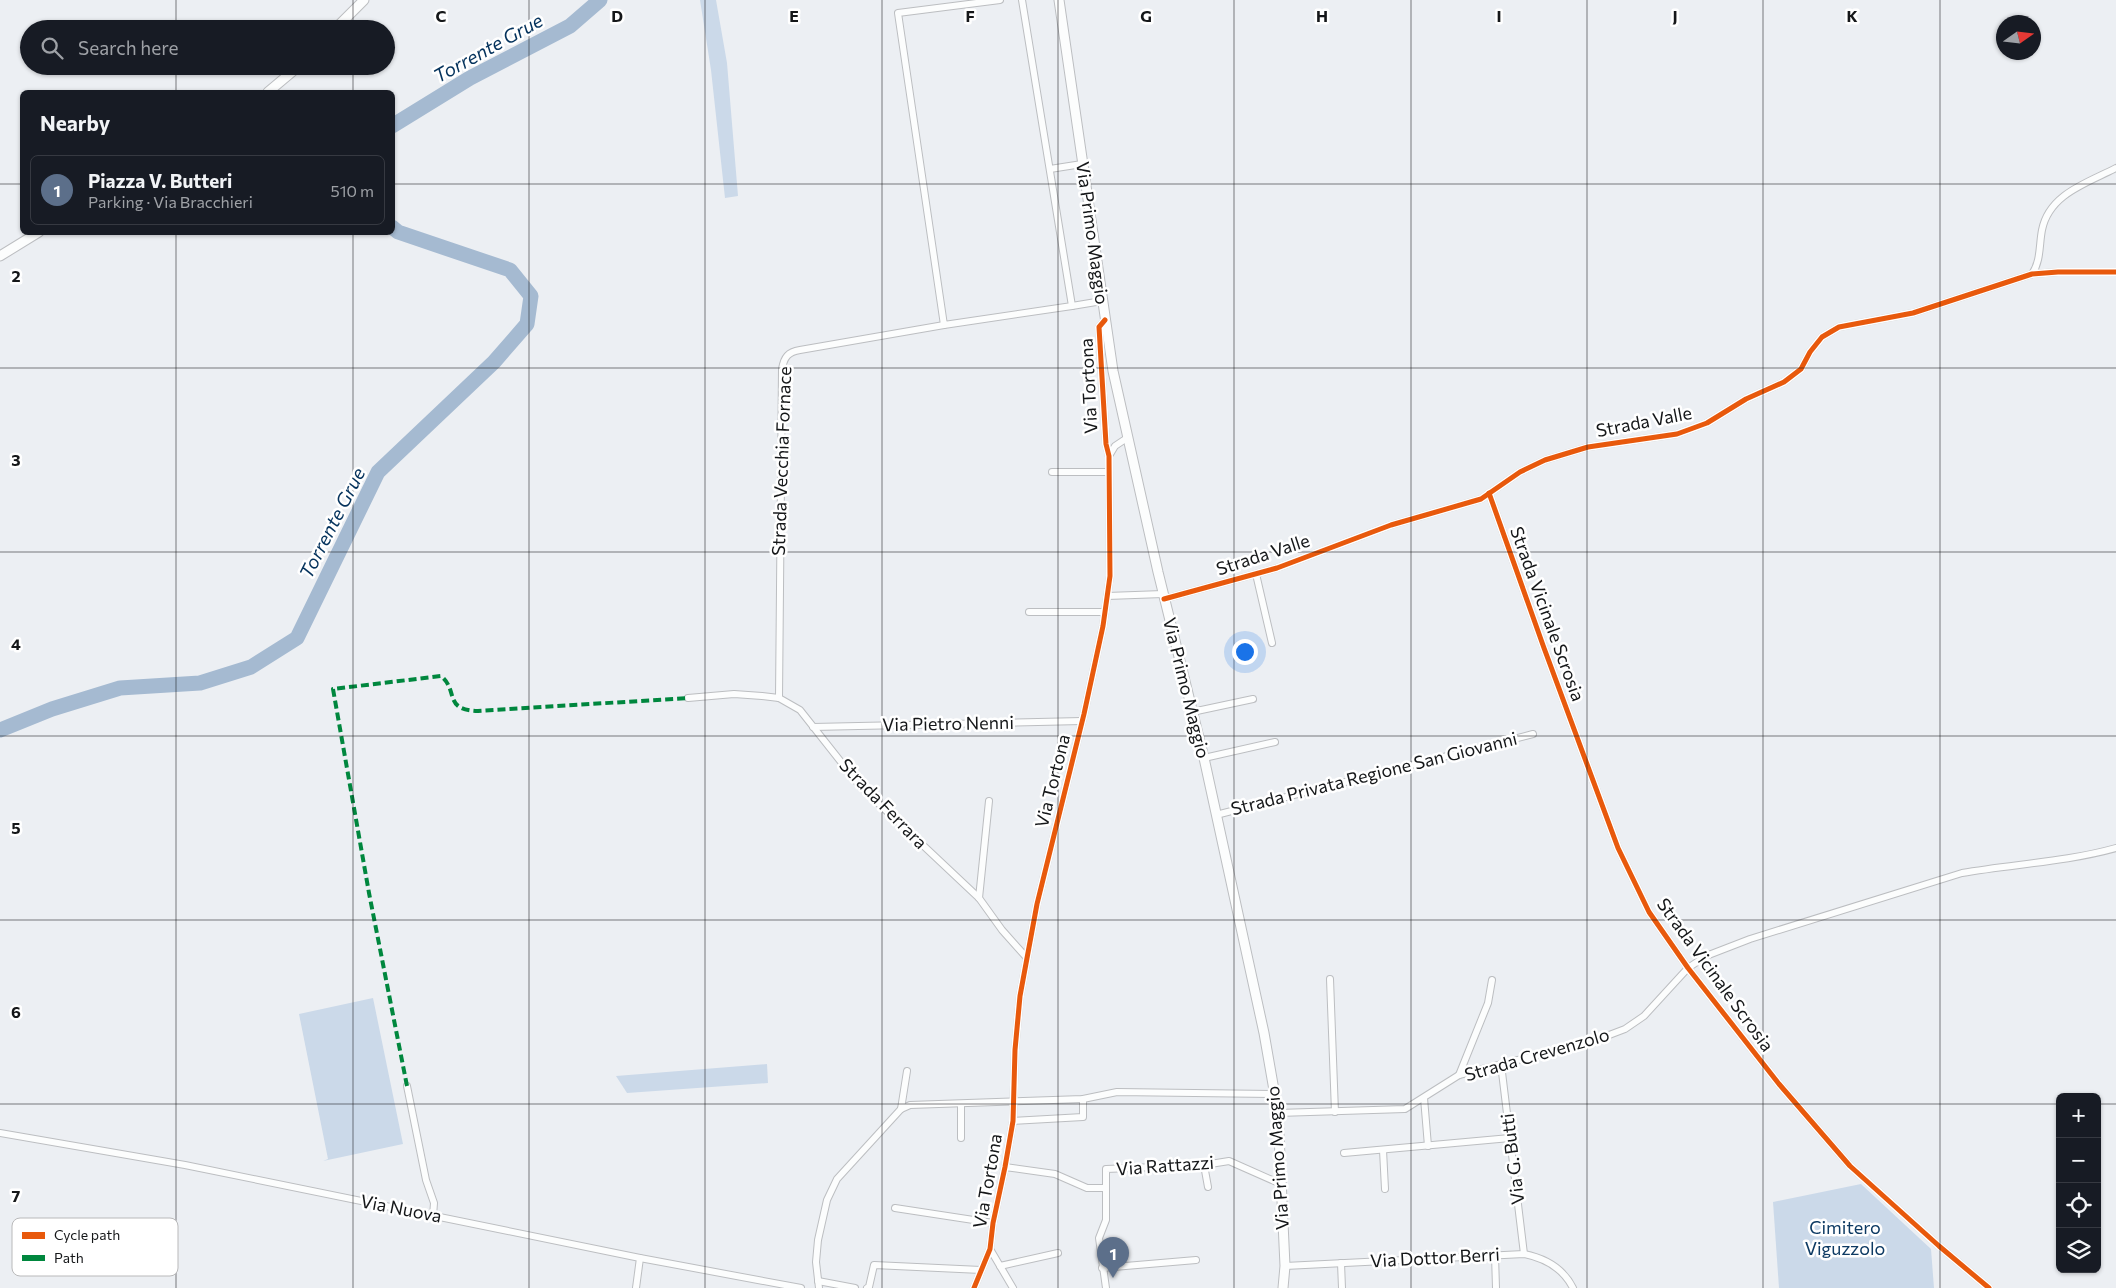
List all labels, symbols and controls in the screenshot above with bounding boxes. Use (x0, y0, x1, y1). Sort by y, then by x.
text: C (436, 6, 447, 25)
text: D (611, 6, 623, 25)
text: E (789, 6, 799, 25)
text: F (965, 6, 975, 25)
text: G (1140, 6, 1152, 25)
text: H (1316, 6, 1328, 25)
text: I (1496, 6, 1502, 25)
text: J (1672, 6, 1678, 25)
text: K (1846, 6, 1858, 25)
water label: Torrente Grue (429, 8, 546, 87)
north arrow (1996, 15, 2041, 60)
search box (20, 20, 395, 75)
icon: search (38, 34, 66, 62)
text: Search here (78, 36, 178, 59)
text: Nearby (40, 110, 110, 135)
street label: Via Primo Maggio (1072, 160, 1114, 306)
text: Piazza V. Butteri (88, 169, 232, 192)
text: 1 (53, 181, 61, 200)
text: 510 m (331, 181, 374, 200)
text: Parking · Via Bracchieri (88, 192, 253, 211)
text: 2 (11, 266, 21, 285)
street label: Via Tortona (1075, 338, 1101, 434)
street label: Strada Vecchia Fornace (767, 366, 795, 556)
street label: Strada Valle (1594, 401, 1693, 441)
text: 3 (11, 450, 21, 469)
water label: Torrente Grue (294, 464, 369, 582)
street label: Strada Vicinale Scrosia (1506, 523, 1590, 704)
street label: Strada Valle (1213, 529, 1312, 579)
street label: Via Primo Maggio (1159, 615, 1215, 760)
text: 4 (11, 634, 21, 653)
your location (1232, 639, 1258, 665)
street label: Via Pietro Nenni (882, 711, 1014, 735)
street label: Strada Privata Regione San Giovanni (1228, 727, 1519, 819)
street label: Via Tortona (1030, 732, 1074, 830)
street label: Strada Ferrara (835, 754, 932, 853)
text: 5 (11, 818, 21, 837)
street label: Strada Vicinale Scrosia (1653, 893, 1779, 1055)
text: 6 (11, 1002, 21, 1021)
street label: Strada Crevenzolo (1462, 1023, 1612, 1085)
street label: Via Primo Maggio (1261, 1085, 1293, 1231)
map controls (2056, 1093, 2101, 1273)
button: + (2056, 1093, 2101, 1138)
street label: Via G. Butti (1495, 1112, 1529, 1206)
street label: Via Tortona (968, 1132, 1006, 1230)
button: − (2056, 1138, 2101, 1183)
street label: Via Rattazzi (1115, 1151, 1215, 1179)
button: locate (2056, 1183, 2101, 1228)
text: 7 (12, 1186, 21, 1205)
street label: Via Nuova (359, 1189, 444, 1227)
park label: Cimitero Viguzzolo (1805, 1216, 1885, 1259)
legend (12, 1218, 178, 1276)
text: Cycle path (54, 1226, 120, 1243)
button: layers (2056, 1228, 2101, 1273)
pin: 1 (1097, 1237, 1129, 1278)
street label: Via Dottor Berri (1370, 1243, 1500, 1271)
text: Path (54, 1249, 84, 1266)

